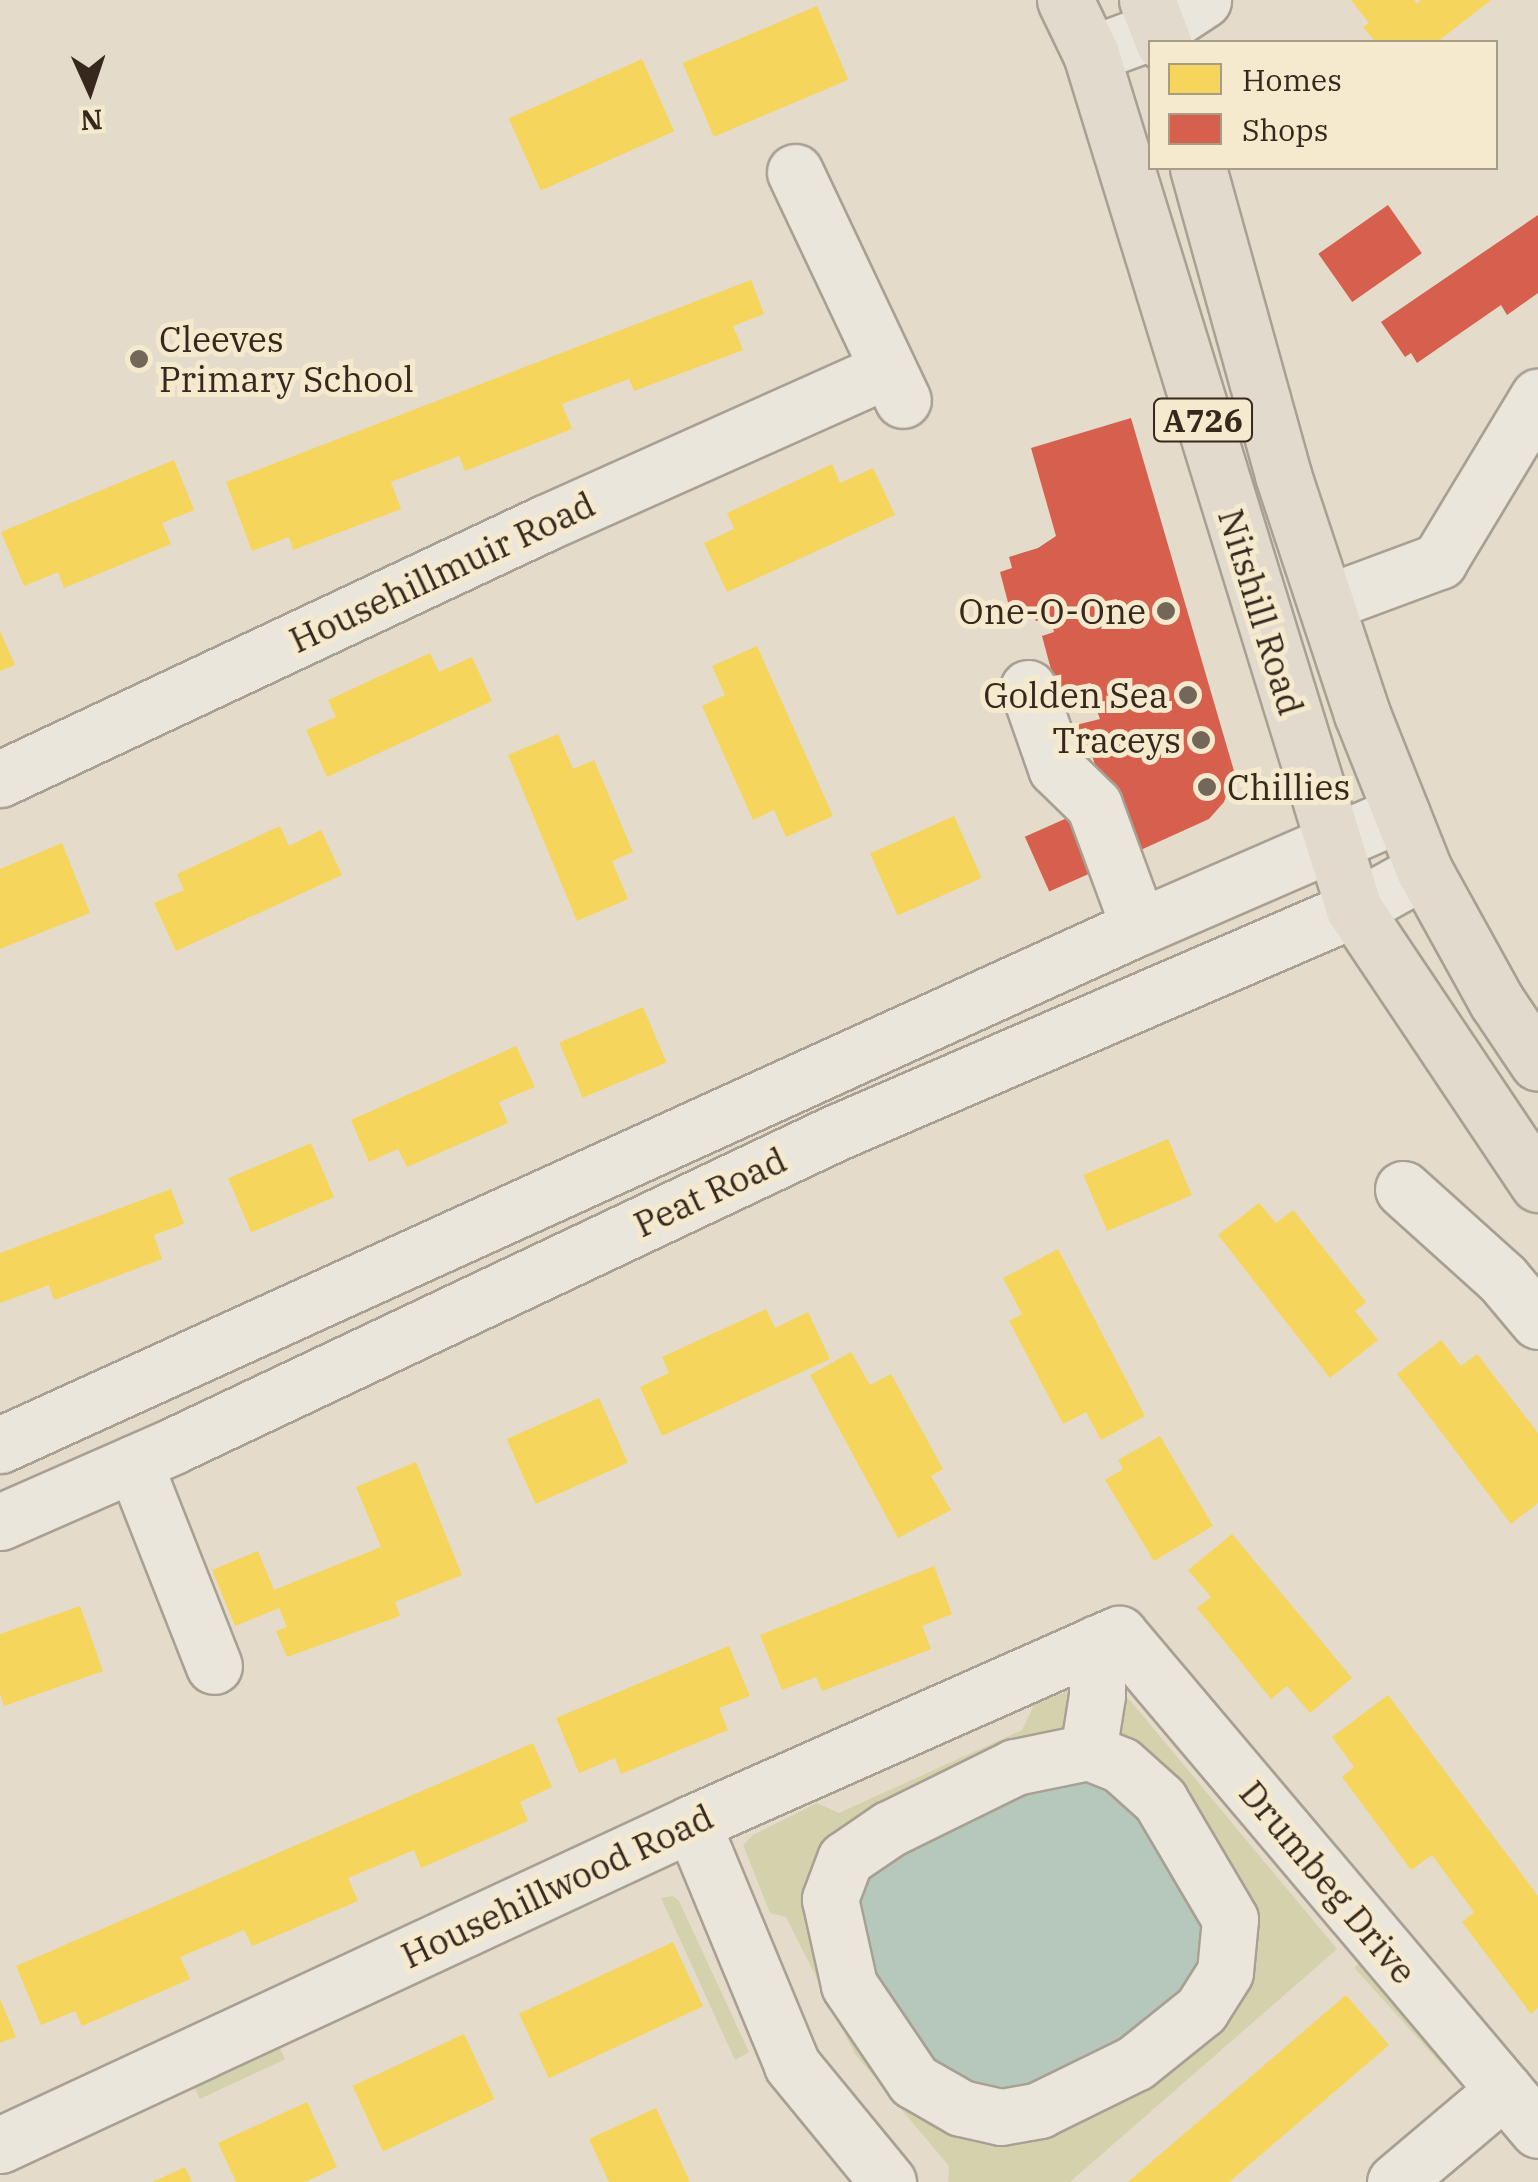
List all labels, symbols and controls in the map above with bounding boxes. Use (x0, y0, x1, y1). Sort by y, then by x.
north arrow (40, 40, 140, 140)
legend (1148, 40, 1498, 170)
text: Homes (1242, 60, 1342, 99)
text: N (80, 101, 104, 140)
text: Shops (1242, 110, 1328, 149)
place label: Cleeves Primary School (159, 318, 414, 400)
marker: Cleeves Primary School (128, 348, 150, 370)
road number: A726 (1153, 393, 1253, 447)
street label: Househillmuir Road (283, 483, 601, 661)
street label: Nitshill Road (1210, 504, 1312, 720)
place label: One-O-One (959, 590, 1146, 632)
marker: One-O-One (1155, 600, 1177, 622)
place label: Golden Sea (983, 674, 1168, 716)
marker: Golden Sea (1177, 684, 1199, 706)
place label: Traceys (1052, 719, 1181, 761)
marker: Traceys (1190, 729, 1212, 751)
place label: Chillies (1227, 766, 1350, 808)
marker: Chillies (1196, 776, 1218, 798)
street label: Peat Road (627, 1139, 793, 1245)
street label: Drumbeg Drive (1231, 1772, 1425, 1992)
street label: Househillwood Road (395, 1795, 719, 1977)

